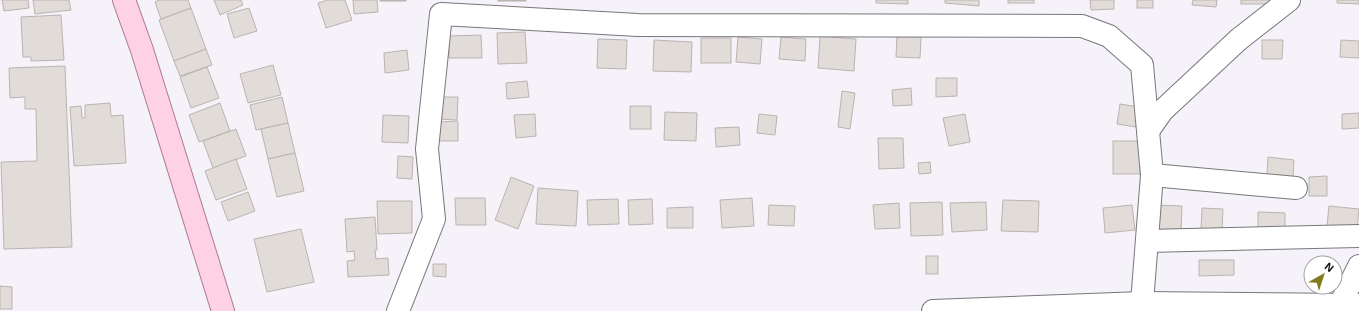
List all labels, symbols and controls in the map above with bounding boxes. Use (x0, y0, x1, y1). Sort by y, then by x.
north arrow (1303, 255, 1343, 295)
text: N (1322, 259, 1337, 274)

